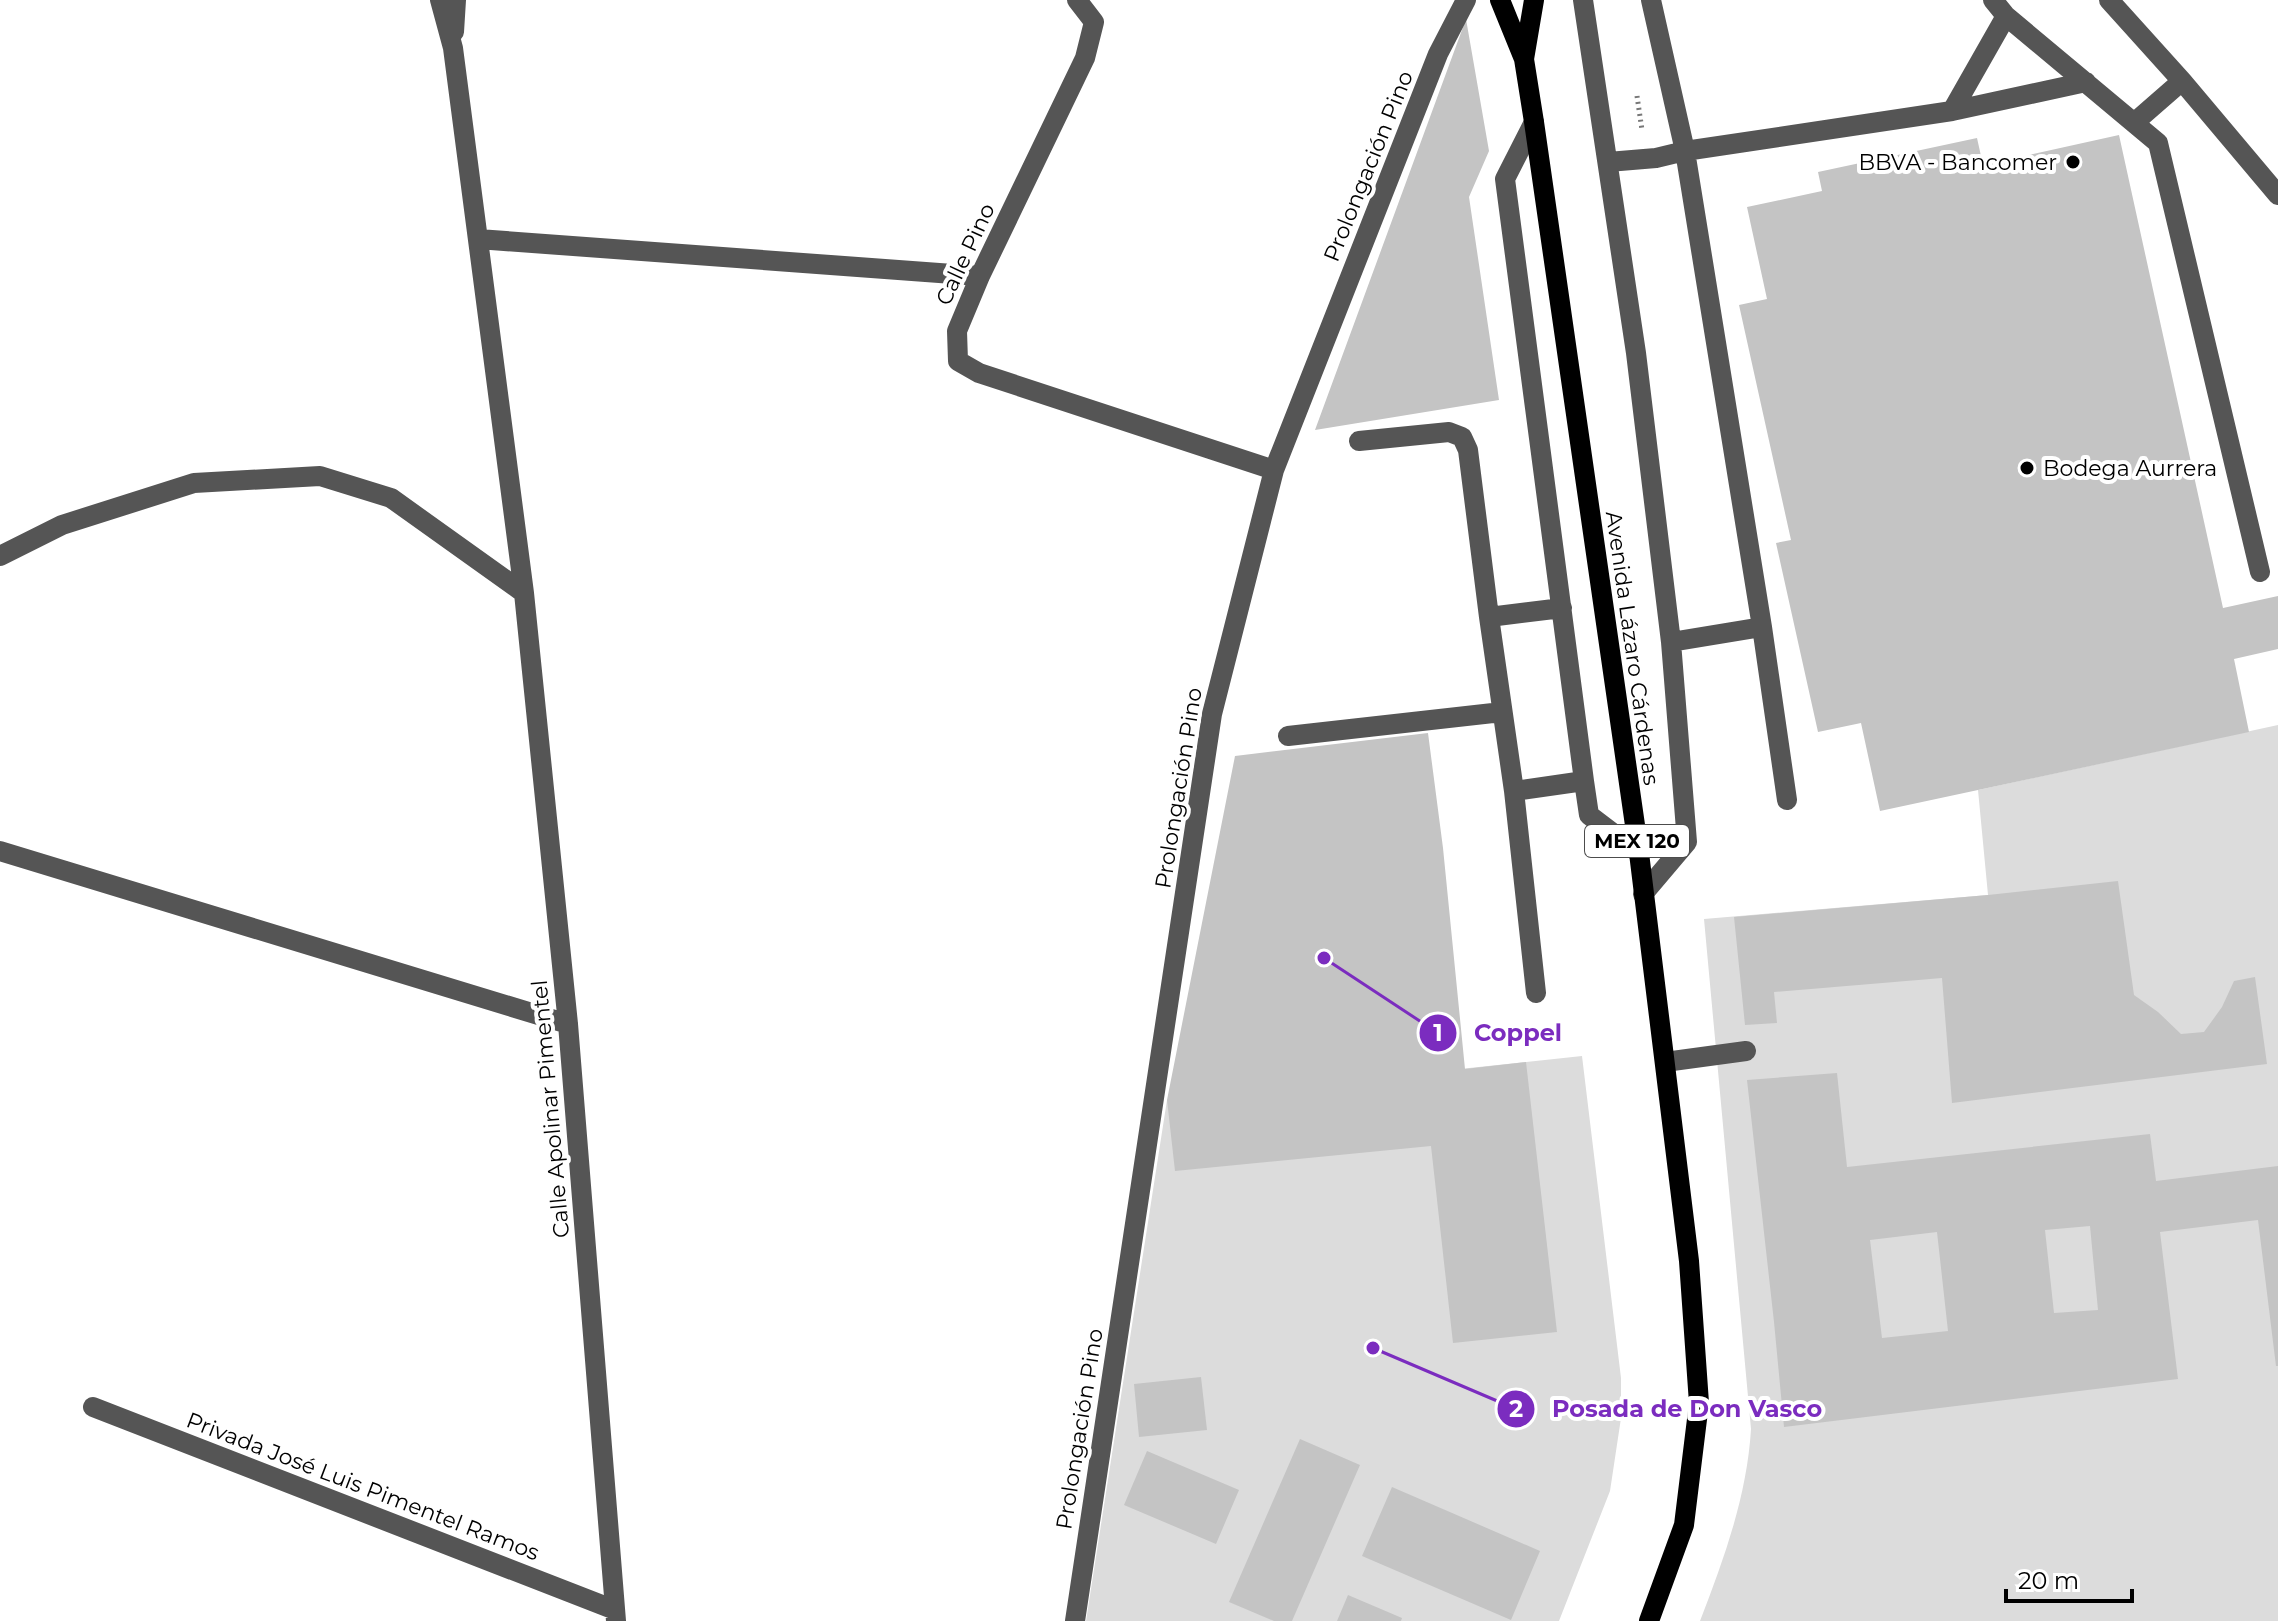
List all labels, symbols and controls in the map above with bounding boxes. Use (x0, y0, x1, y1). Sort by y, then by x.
street label: Prolongación Pino (1318, 67, 1419, 265)
place label: BBVA - Bancomer (1858, 149, 2057, 176)
marker: BBVA - Bancomer (2064, 153, 2082, 171)
street label: Calle Pino (930, 199, 1001, 310)
place label: Bodega Aurrera (2043, 455, 2217, 482)
marker: Bodega Aurrera (2018, 459, 2036, 477)
street label: Avenida Lázaro Cárdenas (1600, 509, 1665, 787)
street label: Prolongación Pino (1149, 686, 1208, 891)
road number: MEX 120 (1585, 825, 1689, 857)
street label: Calle Apolinar Pimentel (526, 979, 575, 1239)
callout: Coppel (1418, 1009, 1578, 1057)
text: 1 (1433, 1018, 1443, 1047)
text: Coppel (1474, 1018, 1562, 1047)
street label: Prolongación Pino (1050, 1327, 1109, 1532)
callout: Posada de Don Vasco (1496, 1385, 1838, 1433)
text: 2 (1509, 1394, 1523, 1423)
text: Posada de Don Vasco (1552, 1394, 1822, 1423)
street label: Privada José Luis Pimentel Ramos (182, 1406, 543, 1567)
scale bar (2006, 1553, 2132, 1603)
text: 20 m (2018, 1566, 2079, 1595)

